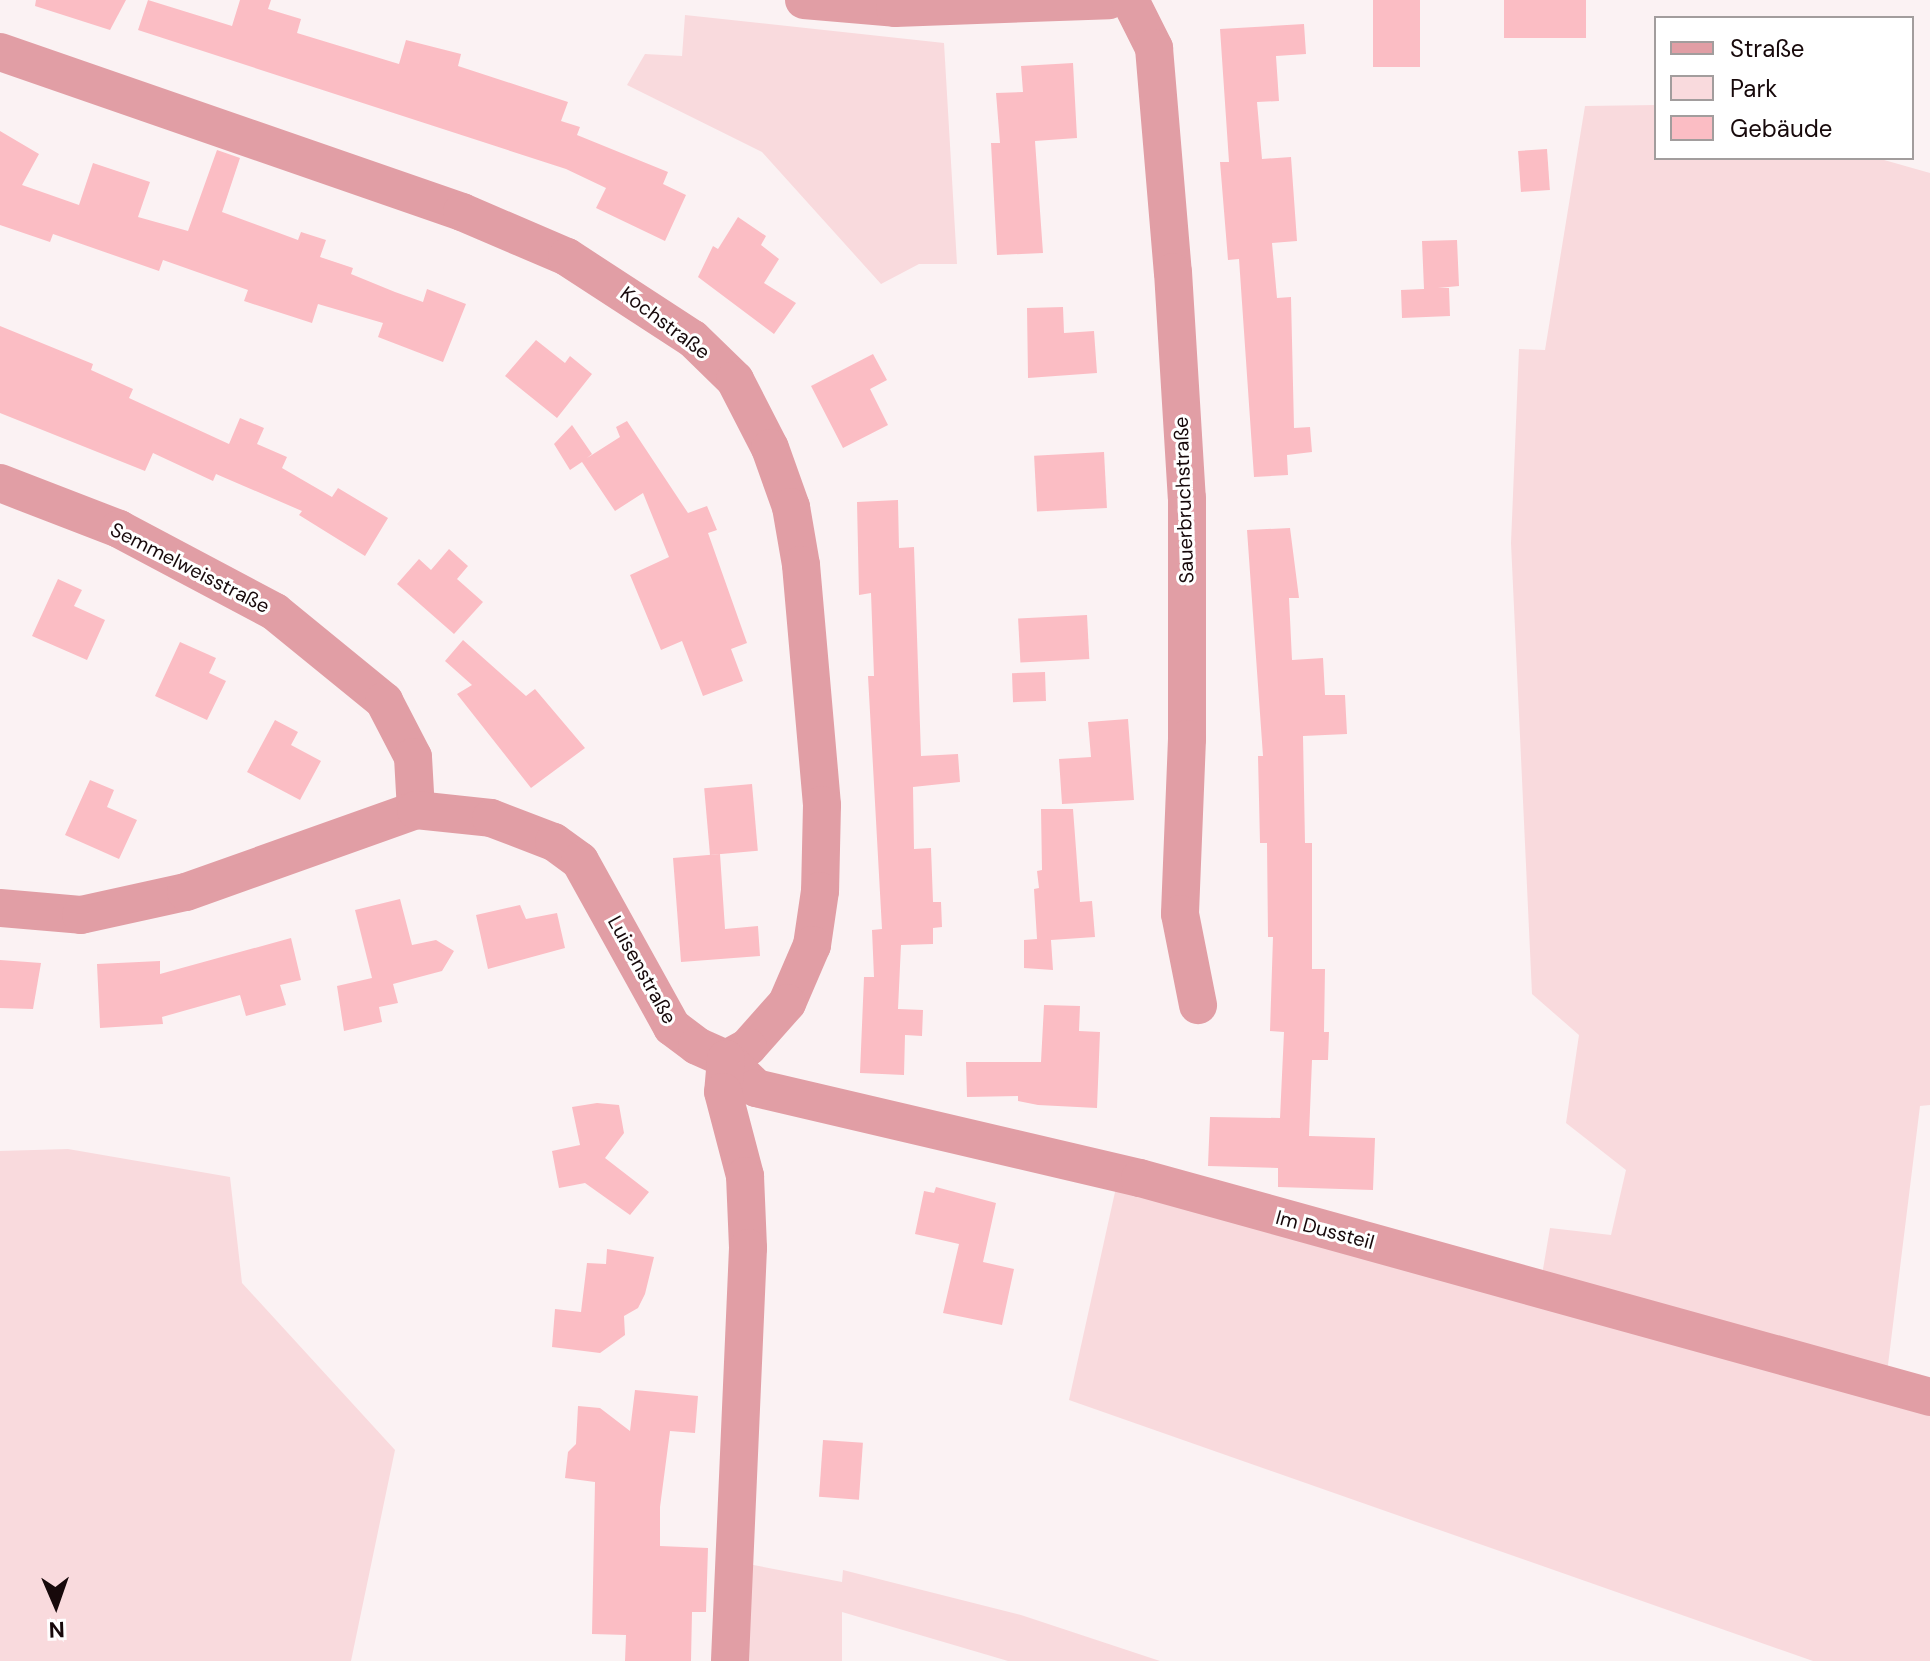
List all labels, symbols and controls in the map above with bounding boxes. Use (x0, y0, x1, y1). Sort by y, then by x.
legend (1654, 16, 1914, 160)
text: Straße (1730, 33, 1804, 64)
text: Park (1730, 73, 1777, 104)
text: Gebäude (1730, 113, 1832, 144)
street label: Kochstraße (616, 282, 714, 364)
street label: Sauerbruchstraße (1169, 416, 1199, 584)
street label: Semmelweisstraße (106, 517, 274, 619)
street label: Luisenstraße (602, 912, 682, 1028)
street label: Im Dussteil (1273, 1205, 1377, 1255)
north arrow (16, 1565, 96, 1645)
text: N (48, 1615, 65, 1644)

